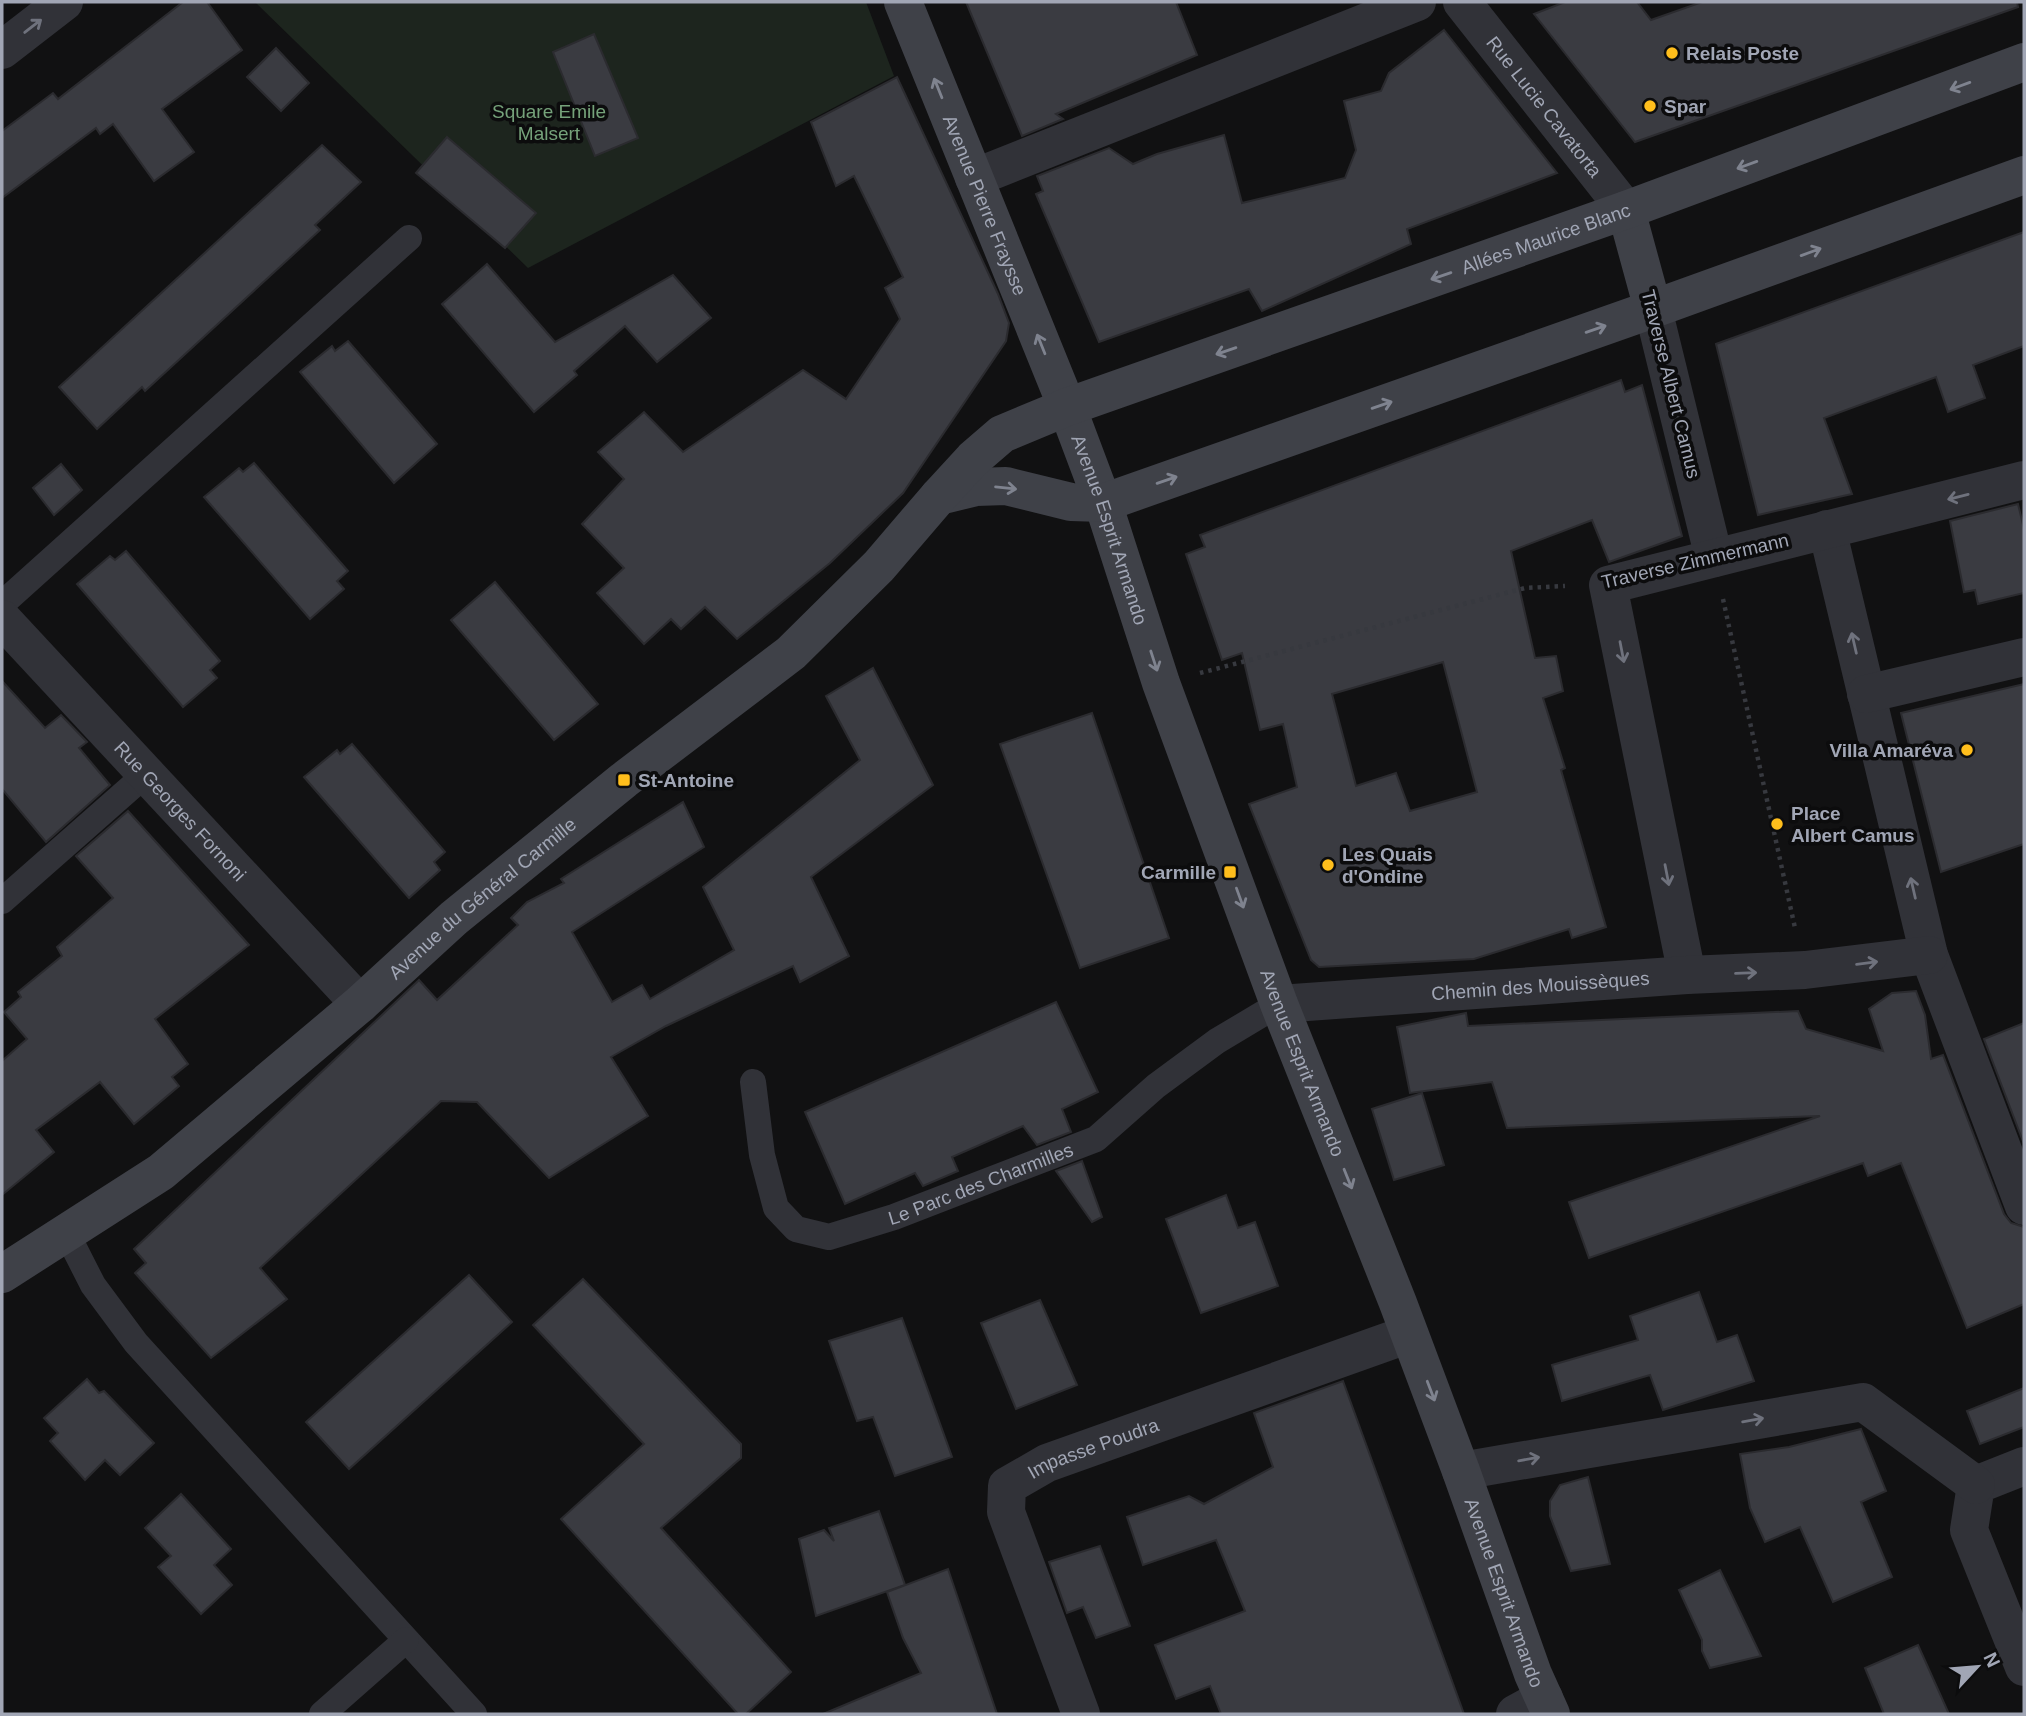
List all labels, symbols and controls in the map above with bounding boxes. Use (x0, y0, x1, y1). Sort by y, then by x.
one-way arrow (23, 18, 42, 33)
street label: Rue Lucie Cavatorta (1482, 32, 1607, 181)
place label: Relais Poste (1686, 43, 1799, 64)
marker: Relais Poste (1664, 45, 1680, 61)
one-way arrow (930, 77, 943, 99)
one-way arrow (1950, 81, 1972, 93)
place label: Spar (1664, 96, 1707, 117)
marker: Spar (1642, 98, 1658, 114)
park label: Square Emile Malsert (492, 101, 606, 144)
street label: Avenue Pierre Fraysse (939, 112, 1031, 298)
one-way arrow (1737, 160, 1759, 173)
street label: Allées Maurice Blanc (1459, 199, 1633, 278)
one-way arrow (1799, 245, 1821, 257)
one-way arrow (1430, 271, 1452, 283)
street label: Traverse Albert Camus (1637, 288, 1705, 480)
one-way arrow (1585, 322, 1607, 334)
one-way arrow (1034, 334, 1047, 355)
one-way arrow (1216, 346, 1238, 358)
one-way arrow (1370, 398, 1392, 410)
street label: Avenue Esprit Armando (1068, 432, 1152, 627)
one-way arrow (1156, 473, 1178, 485)
one-way arrow (994, 481, 1017, 494)
one-way arrow (1947, 491, 1970, 504)
street label: Traverse Zimmermann (1599, 529, 1791, 593)
one-way arrow (1847, 632, 1860, 655)
one-way arrow (1615, 640, 1629, 663)
one-way arrow (1148, 650, 1161, 672)
street label: Rue Georges Fornoni (110, 737, 250, 885)
place label: Villa Amaréva (1829, 740, 1953, 761)
marker: Villa Amaréva (1959, 742, 1975, 758)
place label: St-Antoine (638, 770, 734, 791)
marker: St-Antoine (616, 772, 632, 788)
place label: Place Albert Camus (1791, 803, 1915, 846)
street label: Avenue du Général Carmille (384, 813, 580, 983)
marker: Place Albert Camus (1769, 816, 1785, 832)
place label: Les Quais d'Ondine (1342, 844, 1433, 887)
marker: Les Quais d'Ondine (1320, 857, 1336, 873)
place label: Carmille (1141, 862, 1216, 883)
one-way arrow (1660, 863, 1674, 886)
marker: Carmille (1222, 864, 1238, 880)
one-way arrow (1906, 877, 1919, 900)
one-way arrow (1235, 886, 1247, 908)
one-way arrow (1855, 956, 1878, 969)
street label: Avenue Esprit Armando (1257, 966, 1349, 1159)
one-way arrow (1734, 966, 1757, 979)
street label: Chemin des Mouissèques (1430, 967, 1650, 1004)
street label: Le Parc des Charmilles (886, 1138, 1076, 1229)
one-way arrow (1343, 1167, 1356, 1189)
one-way arrow (1426, 1379, 1438, 1401)
street label: Impasse Poudra (1024, 1413, 1162, 1483)
one-way arrow (1741, 1413, 1764, 1427)
one-way arrow (1517, 1452, 1539, 1465)
street label: Avenue Esprit Armando (1461, 1495, 1548, 1691)
north arrow (1942, 1632, 2012, 1702)
text: N (1979, 1649, 2004, 1671)

